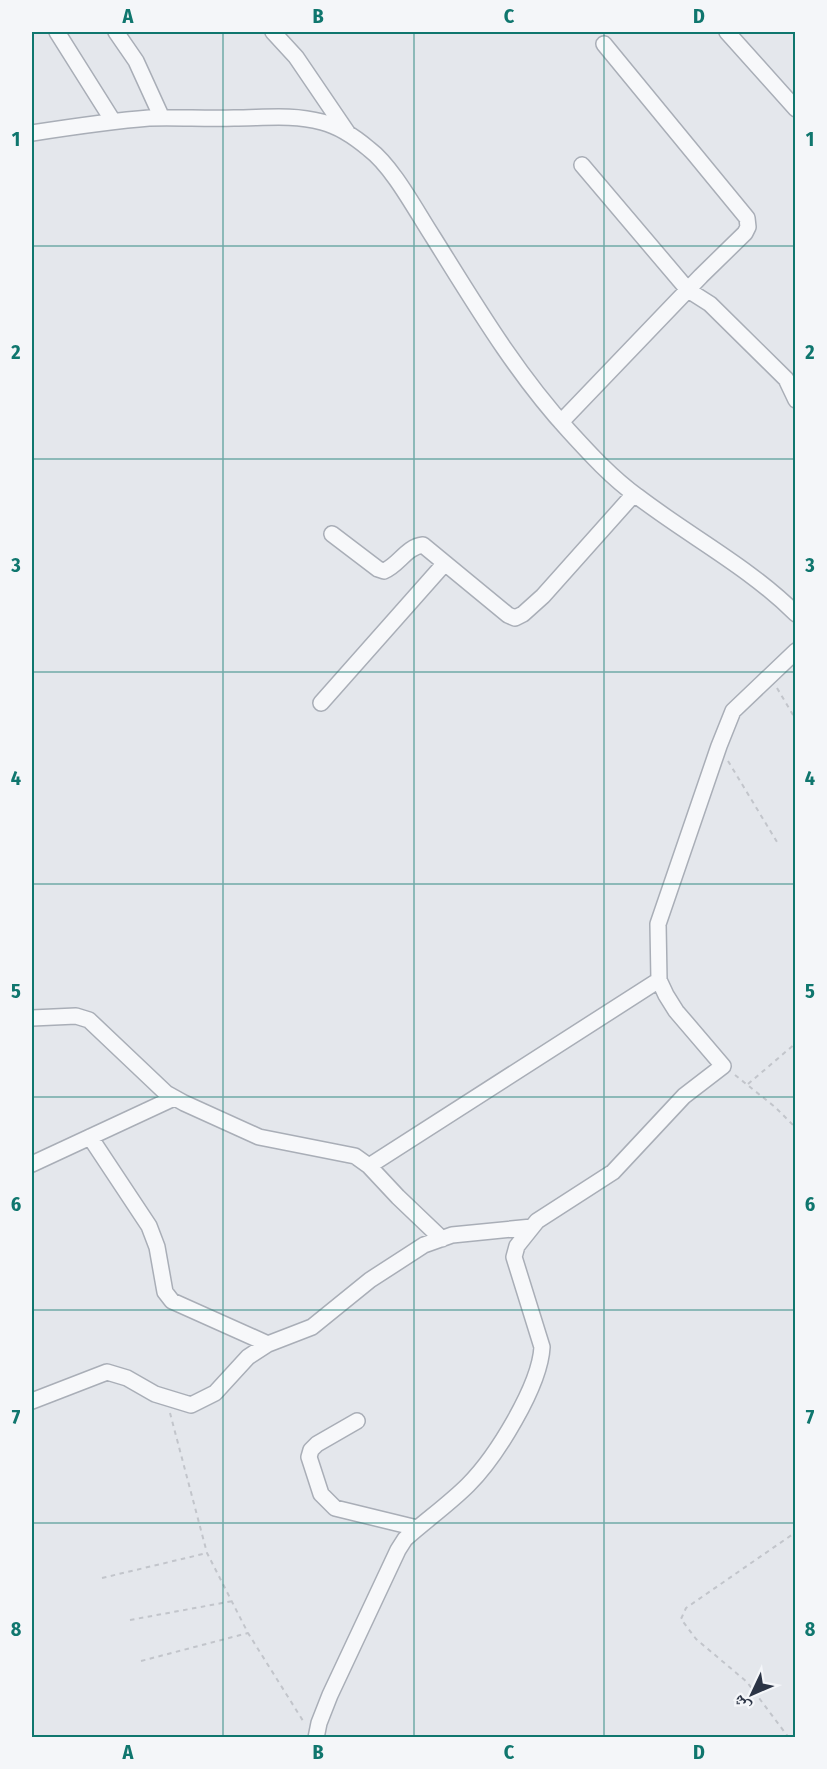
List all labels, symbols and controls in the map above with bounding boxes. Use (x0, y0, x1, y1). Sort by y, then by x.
text: A (122, 4, 135, 28)
text: B (312, 4, 324, 28)
text: C (504, 4, 515, 28)
text: D (693, 4, 705, 28)
text: 1 (12, 127, 20, 151)
text: 1 (806, 127, 814, 151)
text: 2 (10, 340, 21, 364)
text: 2 (804, 340, 815, 364)
text: 3 (10, 553, 21, 577)
text: 3 (804, 553, 815, 577)
text: 4 (11, 766, 21, 790)
text: 4 (805, 766, 815, 790)
text: 5 (11, 979, 21, 1003)
text: 5 (805, 979, 815, 1003)
text: 6 (11, 1192, 21, 1216)
text: 6 (805, 1192, 815, 1216)
text: 7 (12, 1405, 21, 1429)
text: 7 (806, 1405, 815, 1429)
text: 8 (11, 1617, 22, 1641)
text: 8 (805, 1617, 816, 1641)
north arrow (722, 1664, 782, 1724)
text: ش (729, 1691, 754, 1717)
text: A (122, 1740, 135, 1764)
text: B (312, 1740, 324, 1764)
text: C (504, 1740, 515, 1764)
text: D (693, 1740, 705, 1764)

